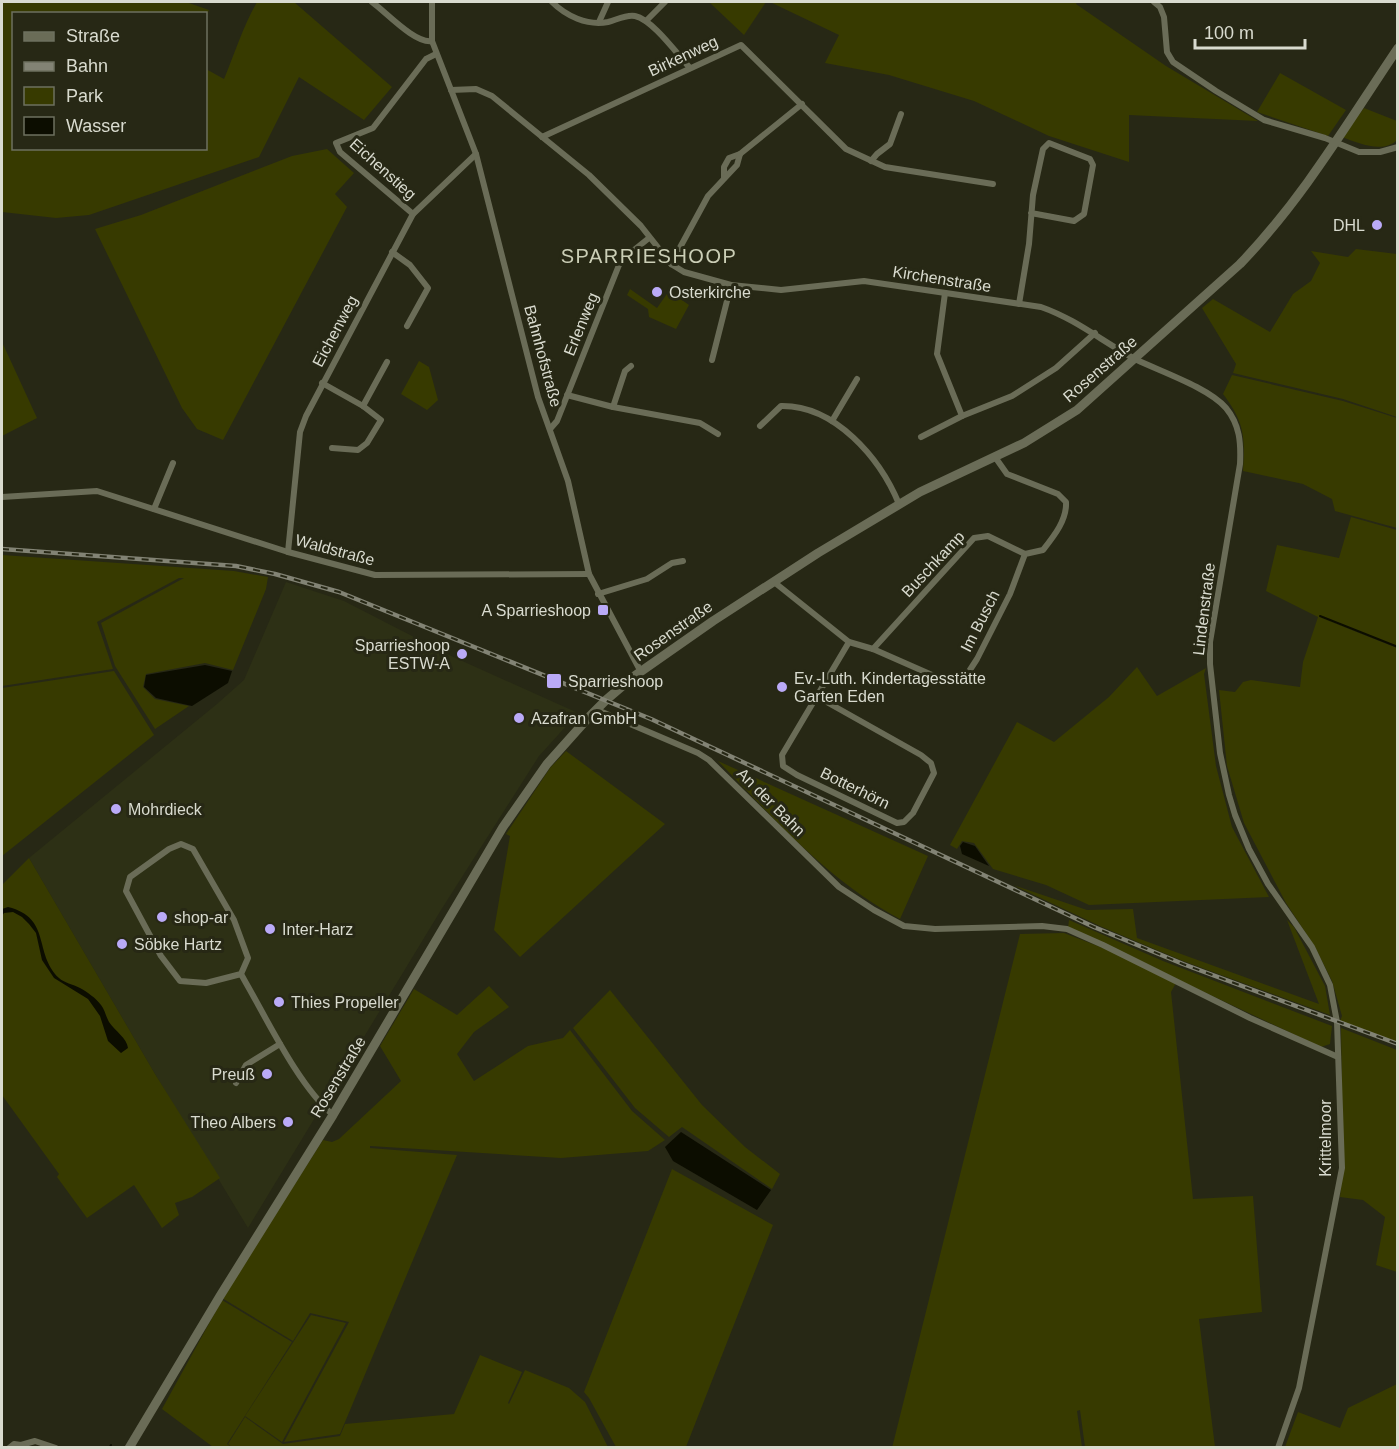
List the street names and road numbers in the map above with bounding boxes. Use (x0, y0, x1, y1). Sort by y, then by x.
street label: Birkenweg (646, 33, 720, 79)
street label: Eichenstieg (347, 135, 419, 203)
street label: Kirchenstraße (891, 263, 993, 295)
street label: Erlenweg (561, 290, 601, 358)
street label: Eichenweg (309, 292, 361, 370)
street label: Bahnhofstraße (521, 303, 565, 409)
street label: Rosenstraße (1060, 332, 1140, 405)
street label: Buschkamp (898, 528, 968, 600)
street label: Waldstraße (294, 531, 377, 569)
street label: Lindenstraße (1190, 562, 1218, 656)
street label: Im Busch (957, 587, 1003, 655)
street label: Rosenstraße (631, 598, 715, 664)
street label: Botterhörn (818, 764, 892, 812)
street label: An der Bahn (734, 765, 808, 839)
street label: Rosenstraße (307, 1033, 369, 1121)
street label: Krittelmoor (1317, 1099, 1334, 1177)

